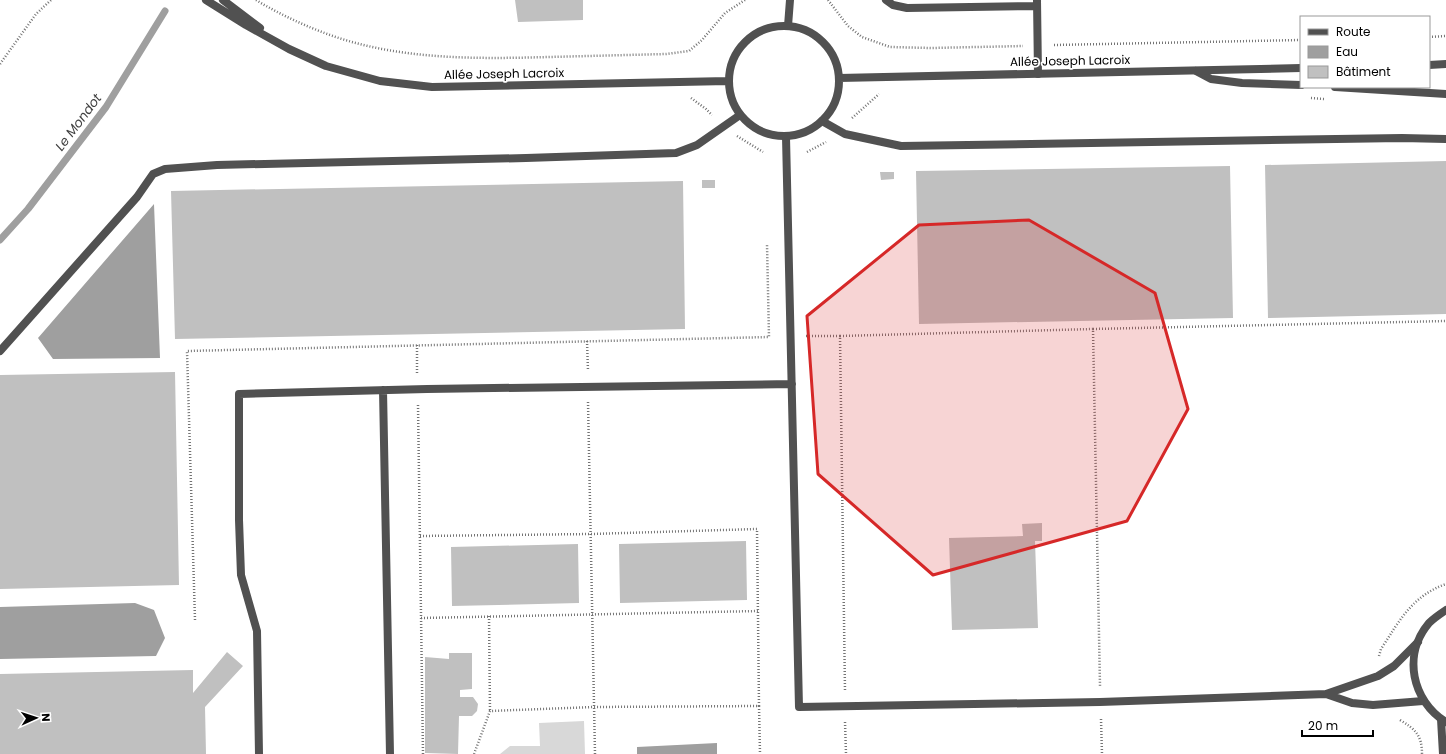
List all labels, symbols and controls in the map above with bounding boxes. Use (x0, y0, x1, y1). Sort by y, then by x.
legend (1300, 16, 1430, 88)
text: Route (1336, 23, 1370, 40)
text: Eau (1336, 43, 1358, 60)
street label: Allée Joseph Lacroix (1010, 51, 1131, 70)
text: Bâtiment (1336, 63, 1391, 80)
street label: Allée Joseph Lacroix (444, 64, 565, 83)
water label: Le Mondot (51, 90, 106, 155)
north arrow (16, 698, 56, 738)
scale bar (1302, 712, 1373, 738)
text: N (38, 713, 54, 722)
text: 20 m (1308, 717, 1338, 734)

